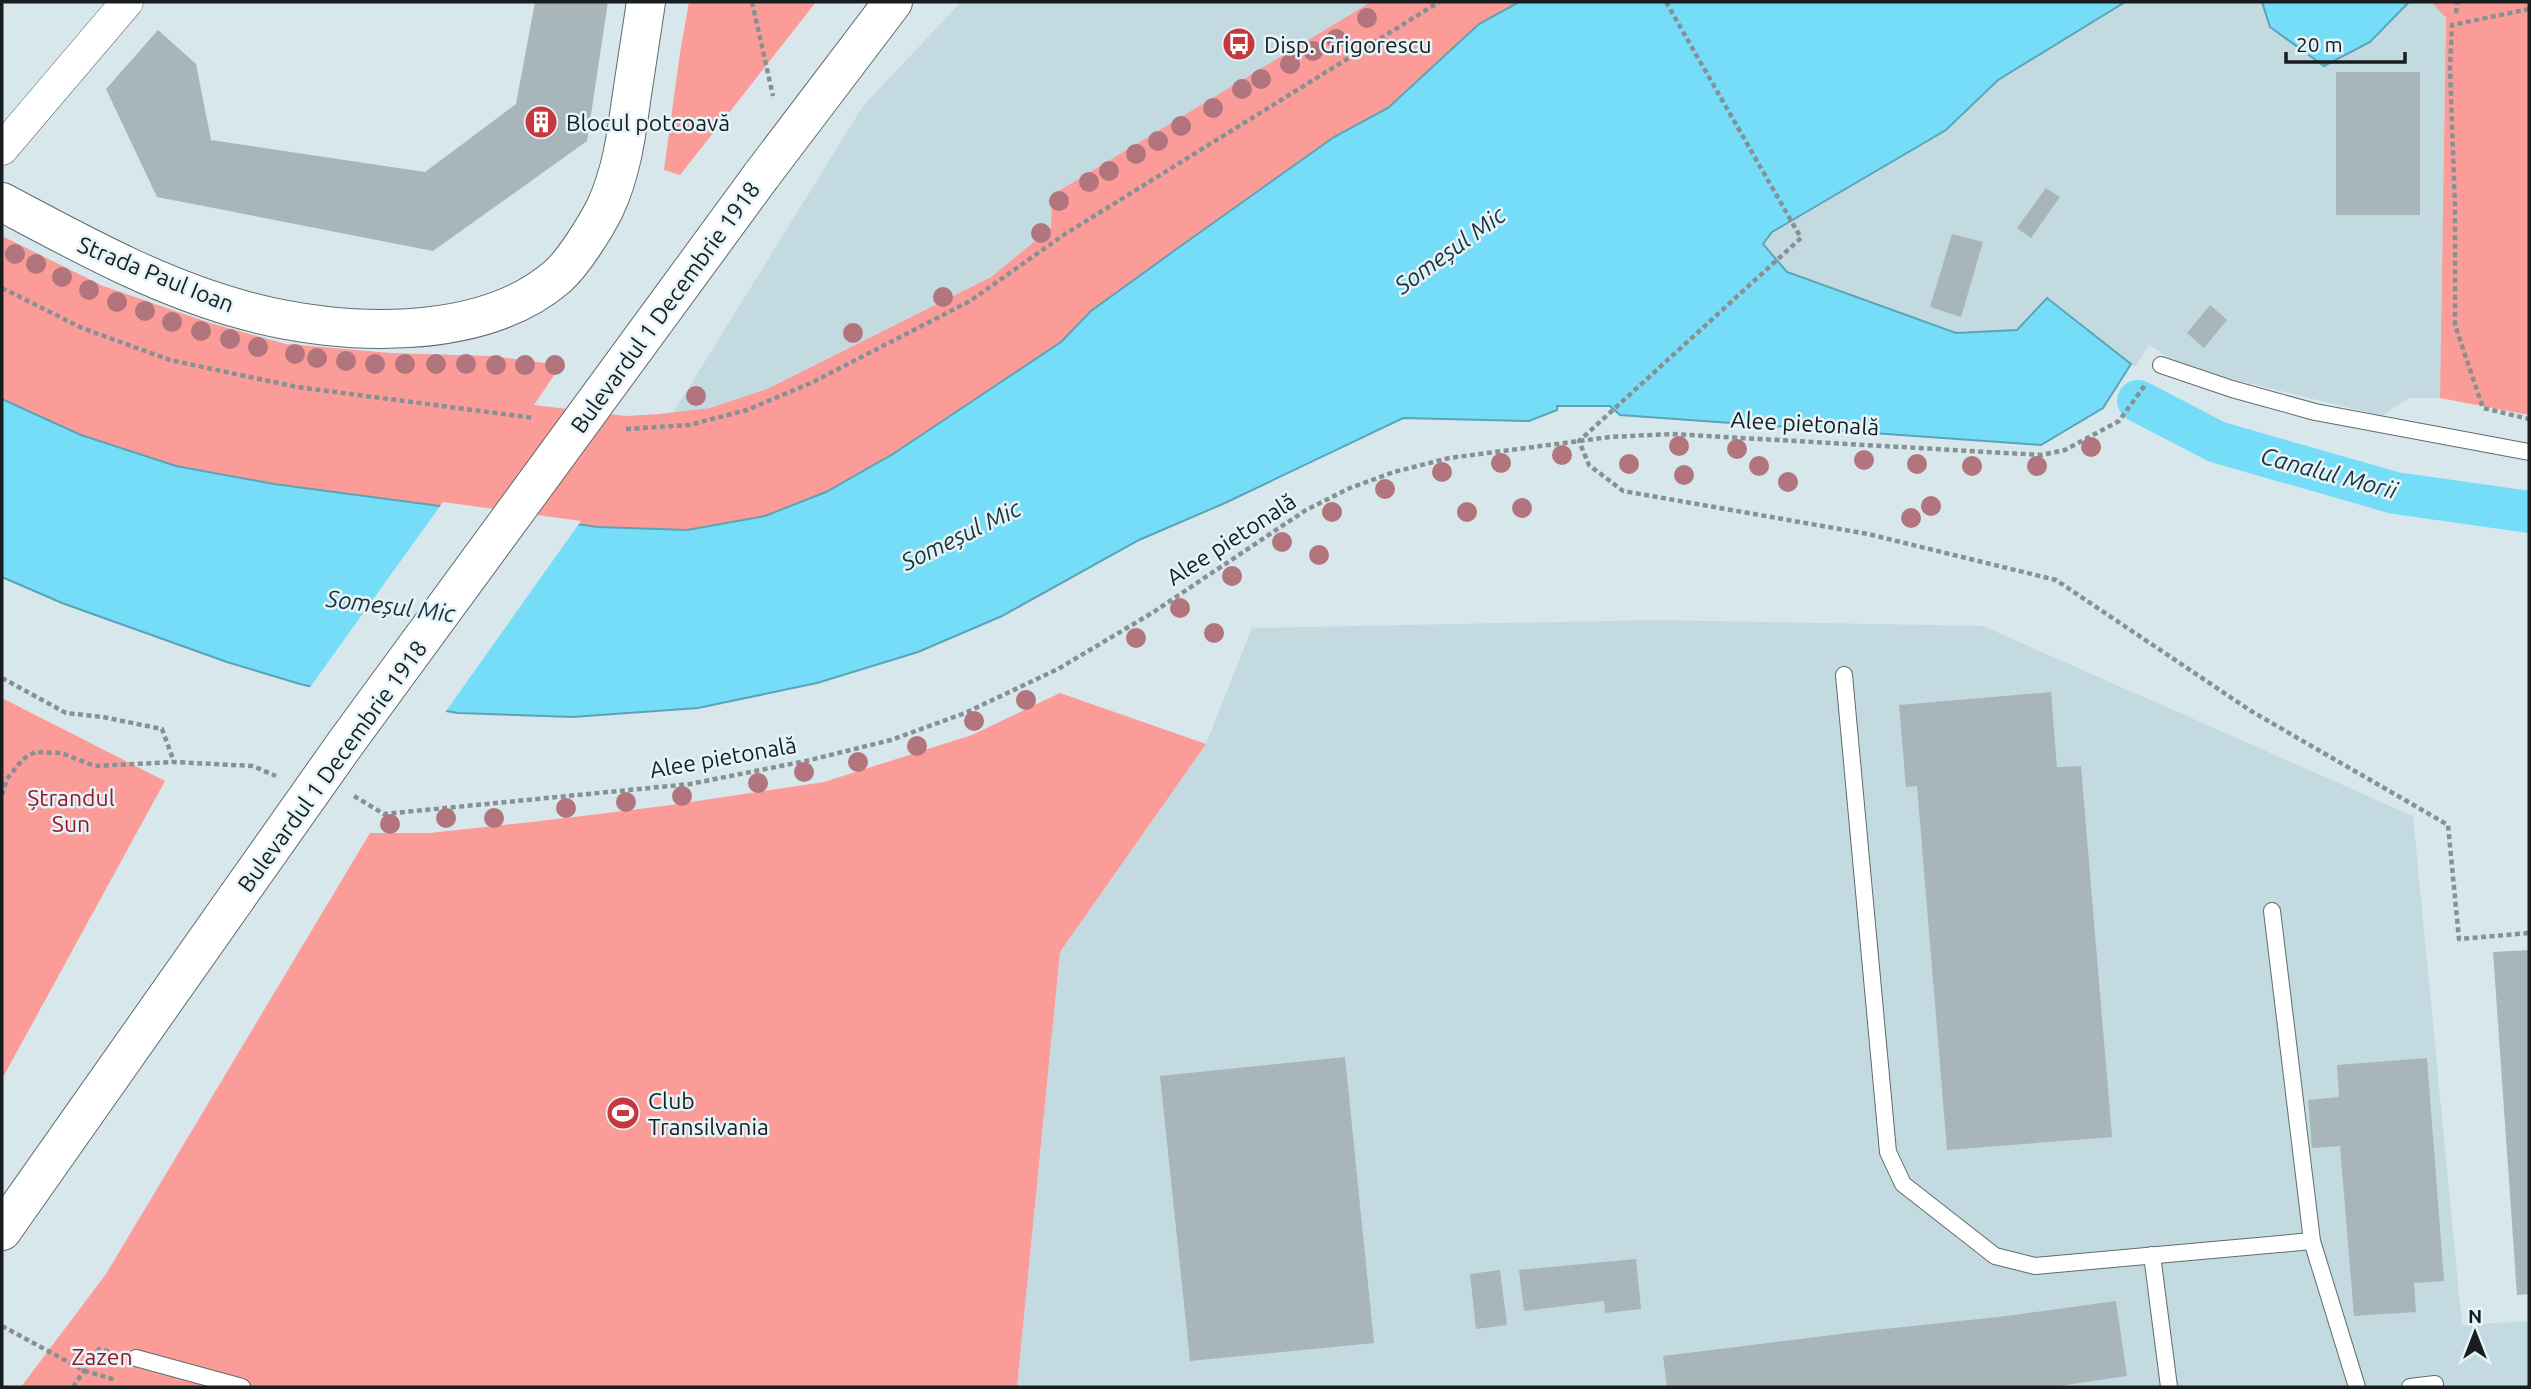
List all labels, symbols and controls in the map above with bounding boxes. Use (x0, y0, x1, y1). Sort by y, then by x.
scale bar (2286, 21, 2405, 65)
bus stop icon: Disp. Grigorescu (1220, 25, 1258, 63)
place label: Disp. Grigorescu (1264, 32, 1432, 57)
text: 20 m (2296, 32, 2343, 56)
building icon: Blocul potcoavă (522, 103, 560, 141)
place label: Blocul potcoavă (566, 110, 730, 135)
street label: Bulevardul 1 Decembrie 1918 (566, 177, 764, 437)
water label: Someșul Mic (1389, 200, 1511, 300)
street label: Strada Paul Ioan (74, 231, 238, 317)
street label: Alee pietonală (1730, 407, 1880, 439)
water label: Canalul Morii (2258, 442, 2401, 504)
street label: Alee pietonală (1162, 488, 1300, 590)
water label: Someșul Mic (896, 494, 1026, 576)
water label: Someșul Mic (324, 585, 458, 627)
street label: Bulevardul 1 Decembrie 1918 (233, 636, 431, 896)
street label: Alee pietonală (648, 732, 798, 782)
park label: Ștrandul Sun (27, 785, 115, 836)
place label: Club Transilvania (648, 1088, 769, 1139)
sports icon: Club Transilvania (604, 1094, 642, 1132)
north arrow (2440, 1298, 2510, 1368)
text: N (2468, 1305, 2482, 1327)
park label: Zazen (71, 1344, 133, 1369)

